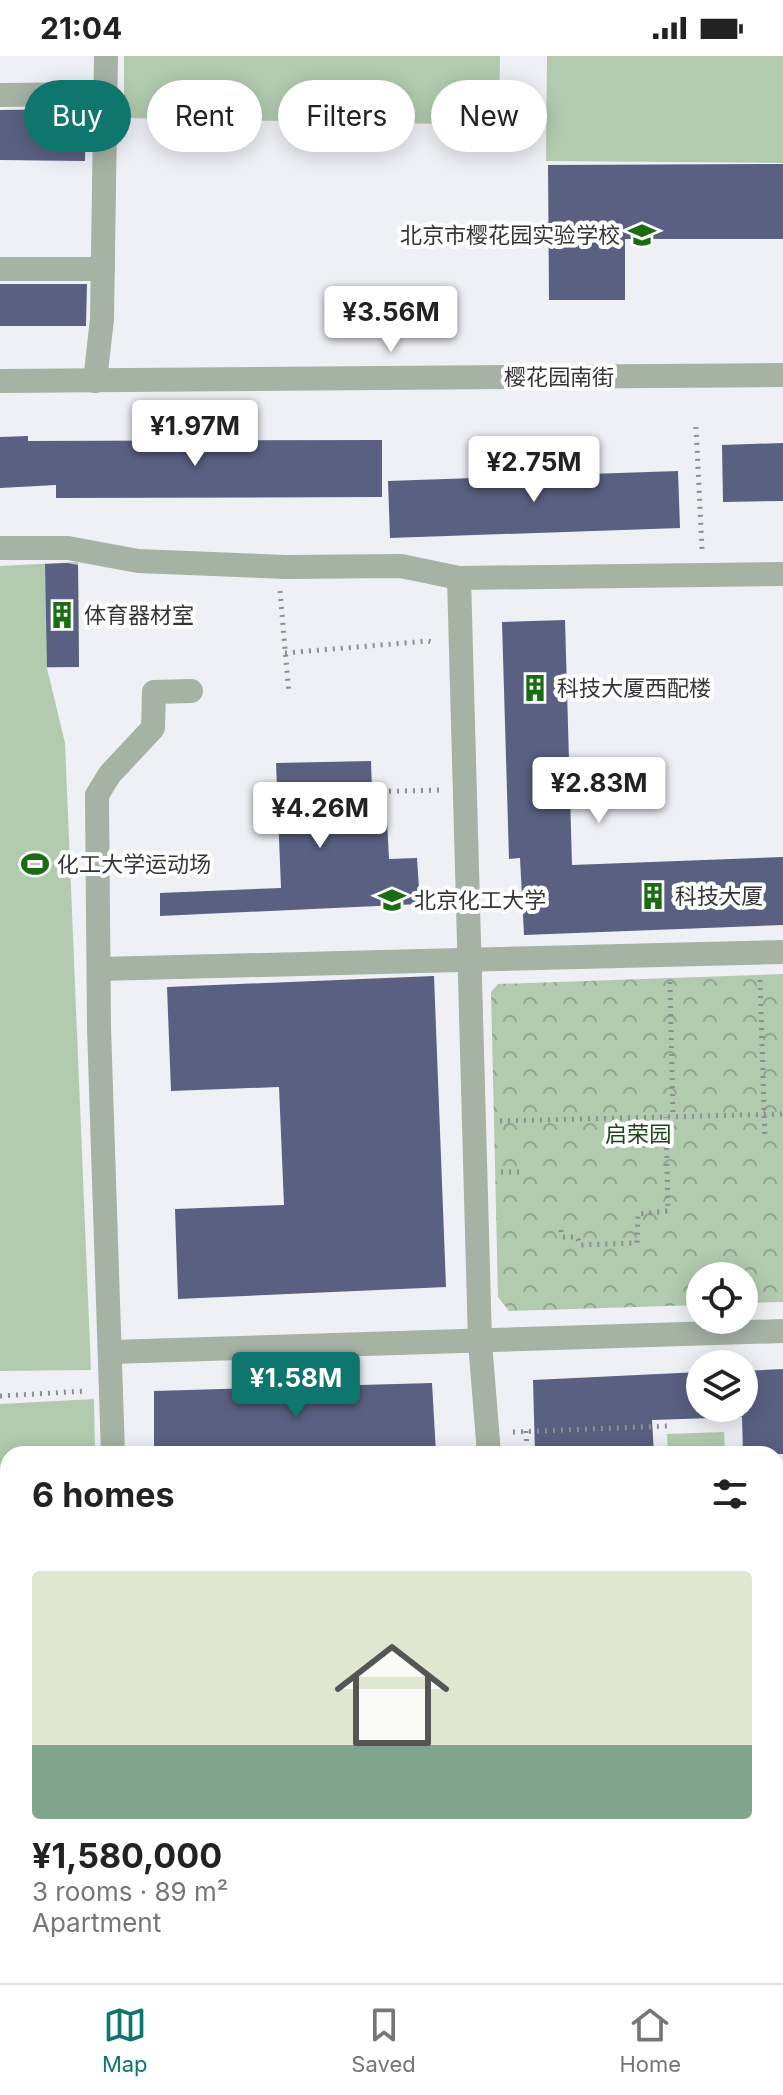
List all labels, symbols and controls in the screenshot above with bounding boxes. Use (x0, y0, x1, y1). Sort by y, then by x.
text: 21:04 (40, 10, 122, 46)
chip: Buy (24, 80, 131, 152)
chip: Rent (147, 80, 262, 152)
chip: Filters (278, 80, 415, 152)
chip: New (431, 80, 547, 152)
school or university icon: 北京市樱花园实验学校 (627, 220, 657, 250)
place label: 北京市樱花园实验学校 (400, 222, 620, 248)
pin: ¥3.56M (326, 286, 456, 354)
text: ¥3.56M (342, 296, 440, 327)
street label: 樱花园南街 (504, 364, 614, 390)
pin: ¥1.97M (130, 400, 260, 468)
text: ¥1.97M (150, 410, 240, 441)
pin: ¥2.75M (469, 436, 599, 504)
text: ¥2.75M (487, 446, 581, 477)
building icon: 体育器材室 (47, 600, 77, 630)
place label: 体育器材室 (84, 602, 194, 628)
building icon: 科技大厦西配楼 (520, 673, 550, 703)
place label: 科技大厦西配楼 (557, 675, 711, 701)
pin: ¥2.83M (534, 757, 664, 825)
text: ¥2.83M (550, 767, 648, 798)
pin: ¥4.26M (255, 782, 385, 850)
text: ¥4.26M (271, 792, 369, 823)
sports icon: 化工大学运动场 (20, 849, 50, 879)
place label: 化工大学运动场 (57, 851, 211, 877)
building icon: 科技大厦 (638, 881, 668, 911)
place label: 科技大厦 (675, 883, 763, 909)
school or university icon: 北京化工大学 (377, 885, 407, 915)
place label: 北京化工大学 (414, 887, 546, 913)
park label: 启荣园 (605, 1121, 671, 1147)
map controls (686, 1262, 758, 1422)
button: locate (686, 1262, 758, 1334)
button: layers (686, 1350, 758, 1422)
pin: ¥1.58M (231, 1352, 361, 1420)
text: ¥1.58M (250, 1362, 342, 1393)
icon: filters (708, 1472, 752, 1516)
text: 6 homes (32, 1474, 174, 1515)
icon: home (320, 1623, 464, 1767)
text: ¥1,580,000 (32, 1835, 222, 1876)
text: 3 rooms · 89 m² (32, 1876, 228, 1907)
text: Apartment (32, 1907, 161, 1938)
tab: Map (102, 2003, 148, 2077)
tab: Saved (351, 2003, 416, 2077)
tab: Home (619, 2003, 681, 2077)

